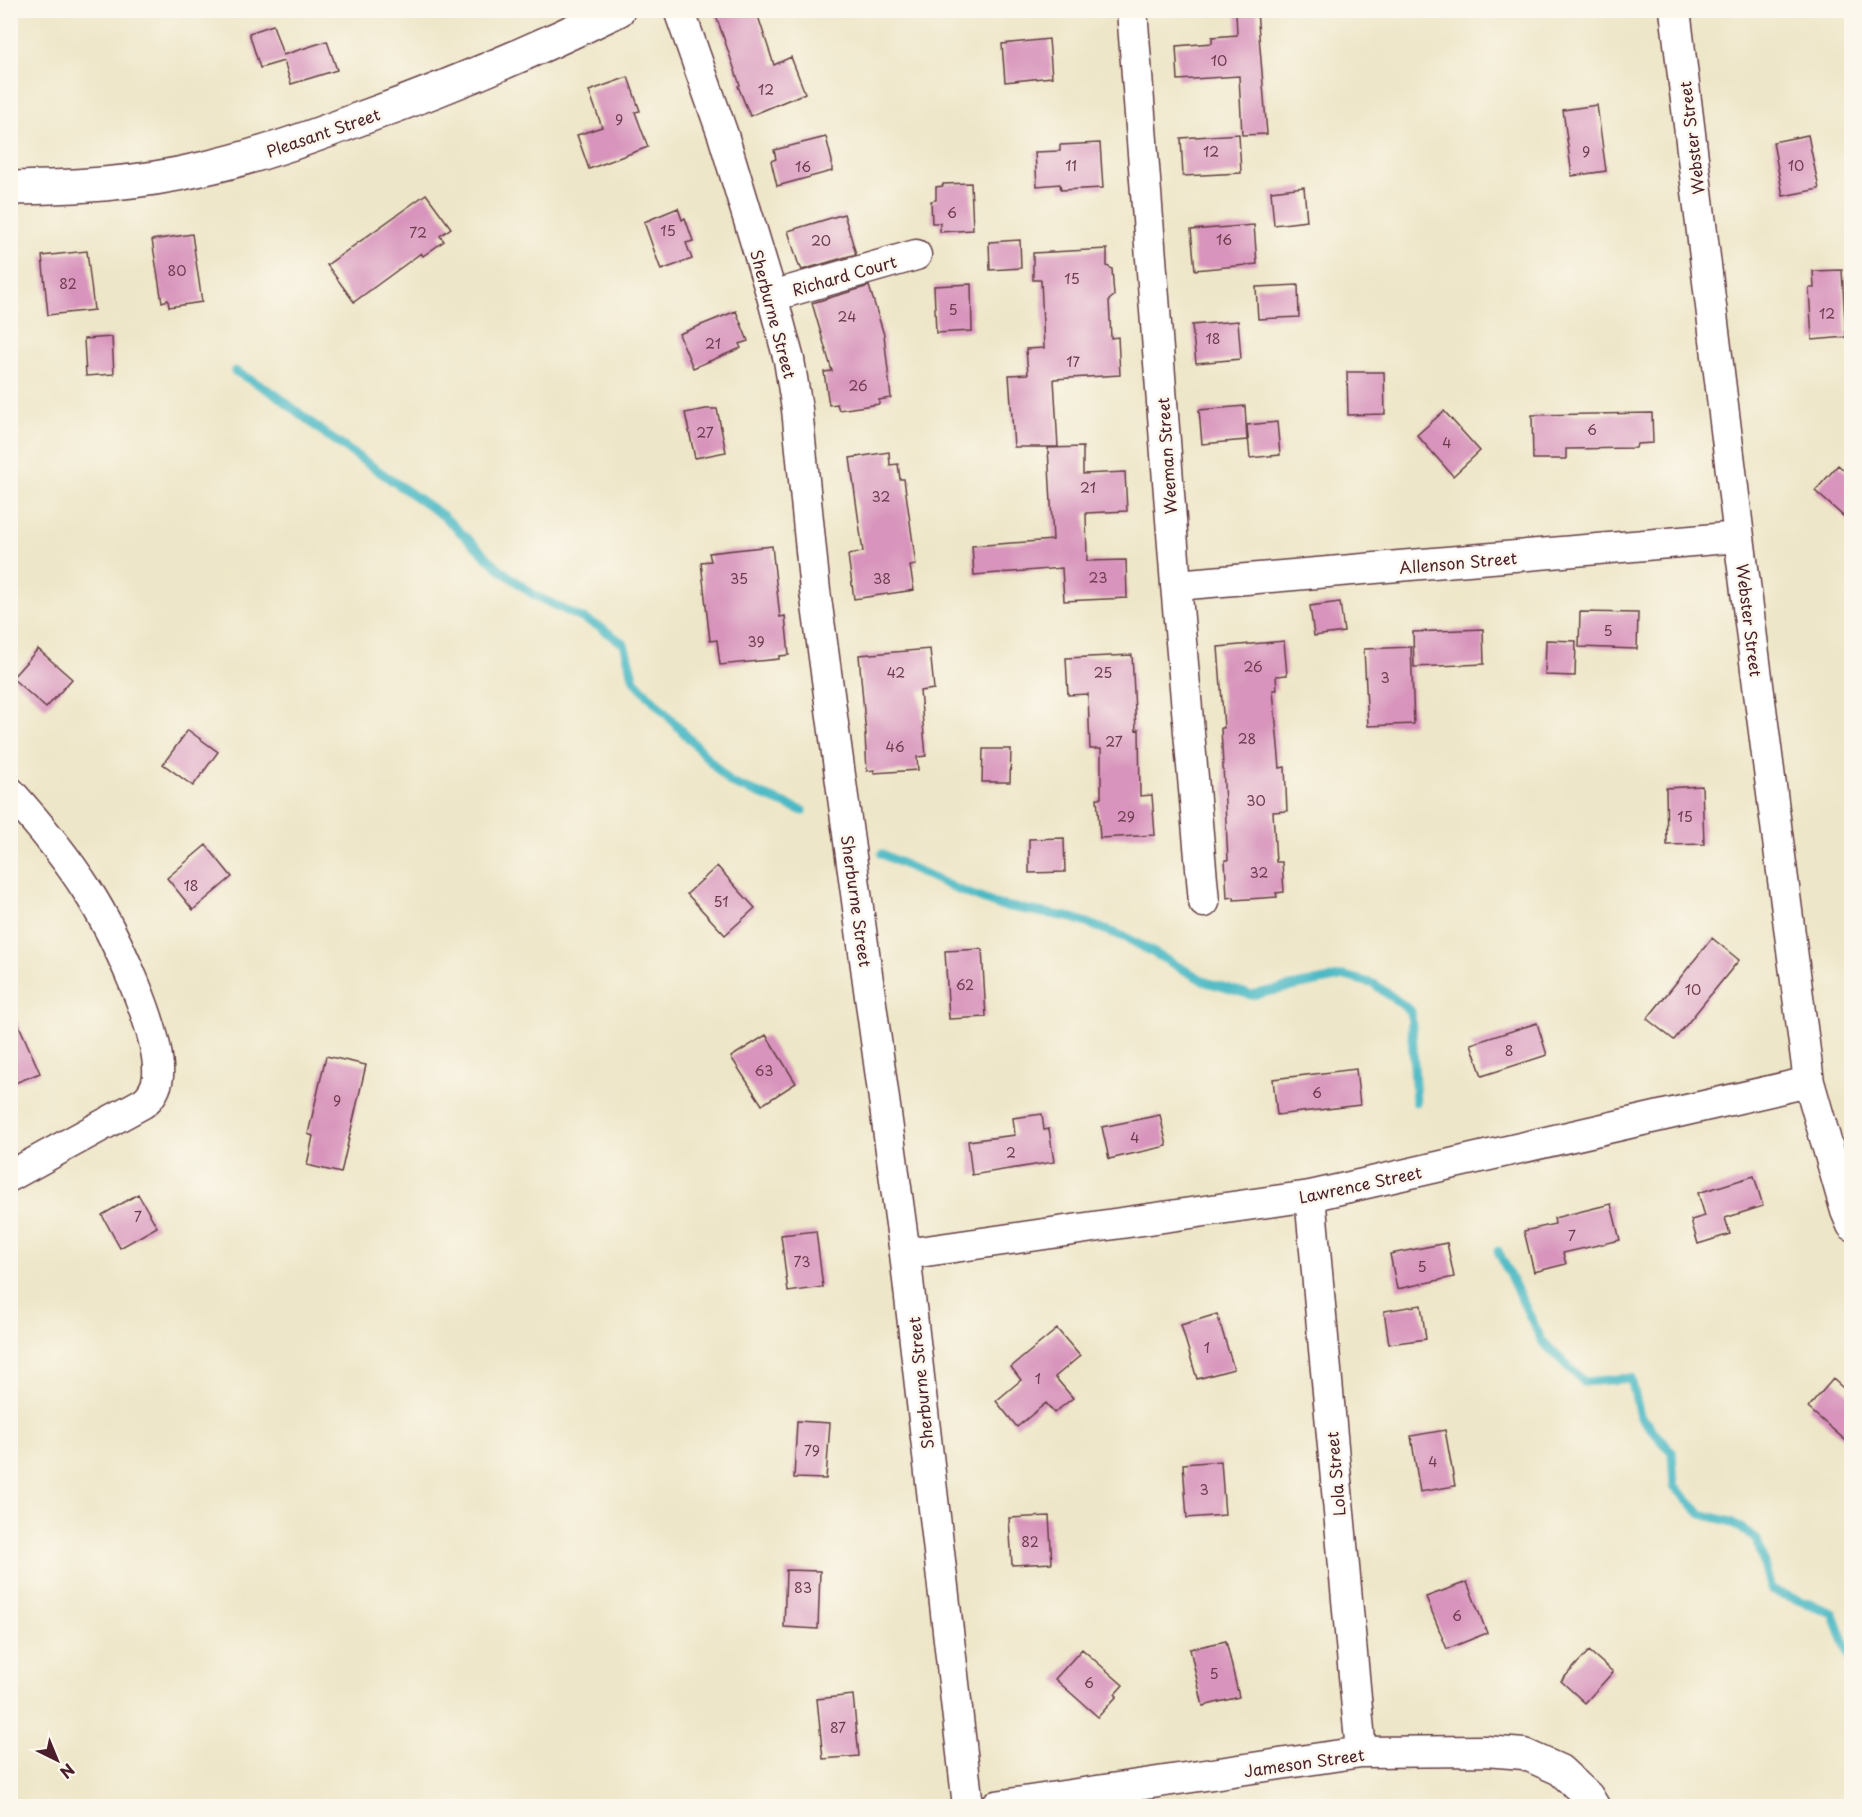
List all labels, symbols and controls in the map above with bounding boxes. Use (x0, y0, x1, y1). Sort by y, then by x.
house number: 10 (1211, 50, 1227, 71)
house number: 12 (758, 79, 774, 100)
street label: Webster Street (1672, 80, 1710, 196)
street label: Pleasant Street (263, 101, 384, 163)
house number: 9 (615, 109, 623, 130)
house number: 12 (1203, 141, 1219, 162)
house number: 9 (1582, 141, 1590, 162)
house number: 11 (1065, 155, 1077, 176)
house number: 10 (1788, 155, 1804, 176)
house number: 16 (795, 156, 811, 177)
house number: 6 (947, 202, 957, 223)
house number: 15 (660, 220, 676, 241)
house number: 72 (409, 222, 427, 243)
house number: 16 (1216, 229, 1232, 250)
house number: 20 (811, 230, 831, 251)
street label: Sherburne Street (745, 247, 803, 382)
street label: Richard Court (789, 248, 900, 301)
house number: 80 (168, 260, 186, 281)
house number: 15 (1064, 268, 1080, 289)
house number: 82 (59, 273, 77, 294)
house number: 5 (948, 299, 958, 320)
house number: 12 (1819, 303, 1835, 324)
house number: 24 (838, 306, 856, 327)
house number: 18 (1205, 328, 1221, 349)
house number: 21 (705, 333, 721, 354)
house number: 17 (1066, 351, 1080, 372)
house number: 26 (848, 375, 868, 396)
street label: Weeman Street (1150, 397, 1182, 515)
house number: 6 (1587, 419, 1597, 440)
house number: 27 (696, 422, 714, 443)
house number: 4 (1442, 432, 1452, 453)
house number: 21 (1080, 477, 1096, 498)
house number: 32 (872, 486, 890, 507)
street label: Allenson Street (1398, 545, 1518, 579)
street label: Webster Street (1731, 562, 1769, 678)
house number: 23 (1089, 567, 1107, 588)
house number: 35 (730, 568, 748, 589)
house number: 38 (873, 568, 891, 589)
house number: 5 (1603, 620, 1613, 641)
house number: 39 (747, 631, 765, 652)
house number: 26 (1243, 656, 1263, 677)
house number: 42 (887, 662, 905, 683)
house number: 25 (1094, 662, 1112, 683)
house number: 3 (1380, 667, 1390, 688)
house number: 28 (1238, 728, 1256, 749)
house number: 27 (1105, 731, 1123, 752)
house number: 46 (885, 736, 905, 757)
house number: 30 (1246, 790, 1266, 811)
house number: 29 (1117, 806, 1135, 827)
house number: 15 (1677, 806, 1693, 827)
street label: Sherburne Street (836, 834, 878, 969)
house number: 32 (1250, 862, 1268, 883)
house number: 18 (183, 875, 199, 896)
house number: 51 (714, 891, 728, 912)
house number: 62 (956, 974, 974, 995)
house number: 10 (1685, 979, 1701, 1000)
house number: 8 (1505, 1040, 1513, 1061)
house number: 63 (755, 1060, 773, 1081)
house number: 6 (1312, 1082, 1322, 1103)
house number: 9 (333, 1090, 341, 1111)
house number: 4 (1130, 1127, 1140, 1148)
house number: 2 (1006, 1142, 1016, 1163)
street label: Lawrence Street (1296, 1159, 1424, 1209)
house number: 7 (134, 1206, 142, 1227)
house number: 7 (1568, 1225, 1576, 1246)
house number: 73 (794, 1251, 810, 1272)
house number: 5 (1417, 1256, 1427, 1277)
street label: Sherburne Street (901, 1315, 939, 1450)
house number: 1 (1204, 1337, 1210, 1358)
house number: 1 (1035, 1368, 1041, 1389)
street label: Lola Street (1319, 1431, 1351, 1517)
house number: 79 (804, 1440, 820, 1461)
house number: 4 (1428, 1451, 1438, 1472)
house number: 3 (1199, 1479, 1209, 1500)
house number: 82 (1021, 1531, 1039, 1552)
house number: 83 (794, 1577, 812, 1598)
house number: 6 (1452, 1605, 1462, 1626)
house number: 5 (1209, 1663, 1219, 1684)
house number: 6 (1084, 1672, 1094, 1693)
house number: 87 (830, 1717, 846, 1738)
north arrow (27, 1730, 87, 1790)
street label: Jameson Street (1242, 1742, 1366, 1782)
text: N (55, 1759, 81, 1785)

